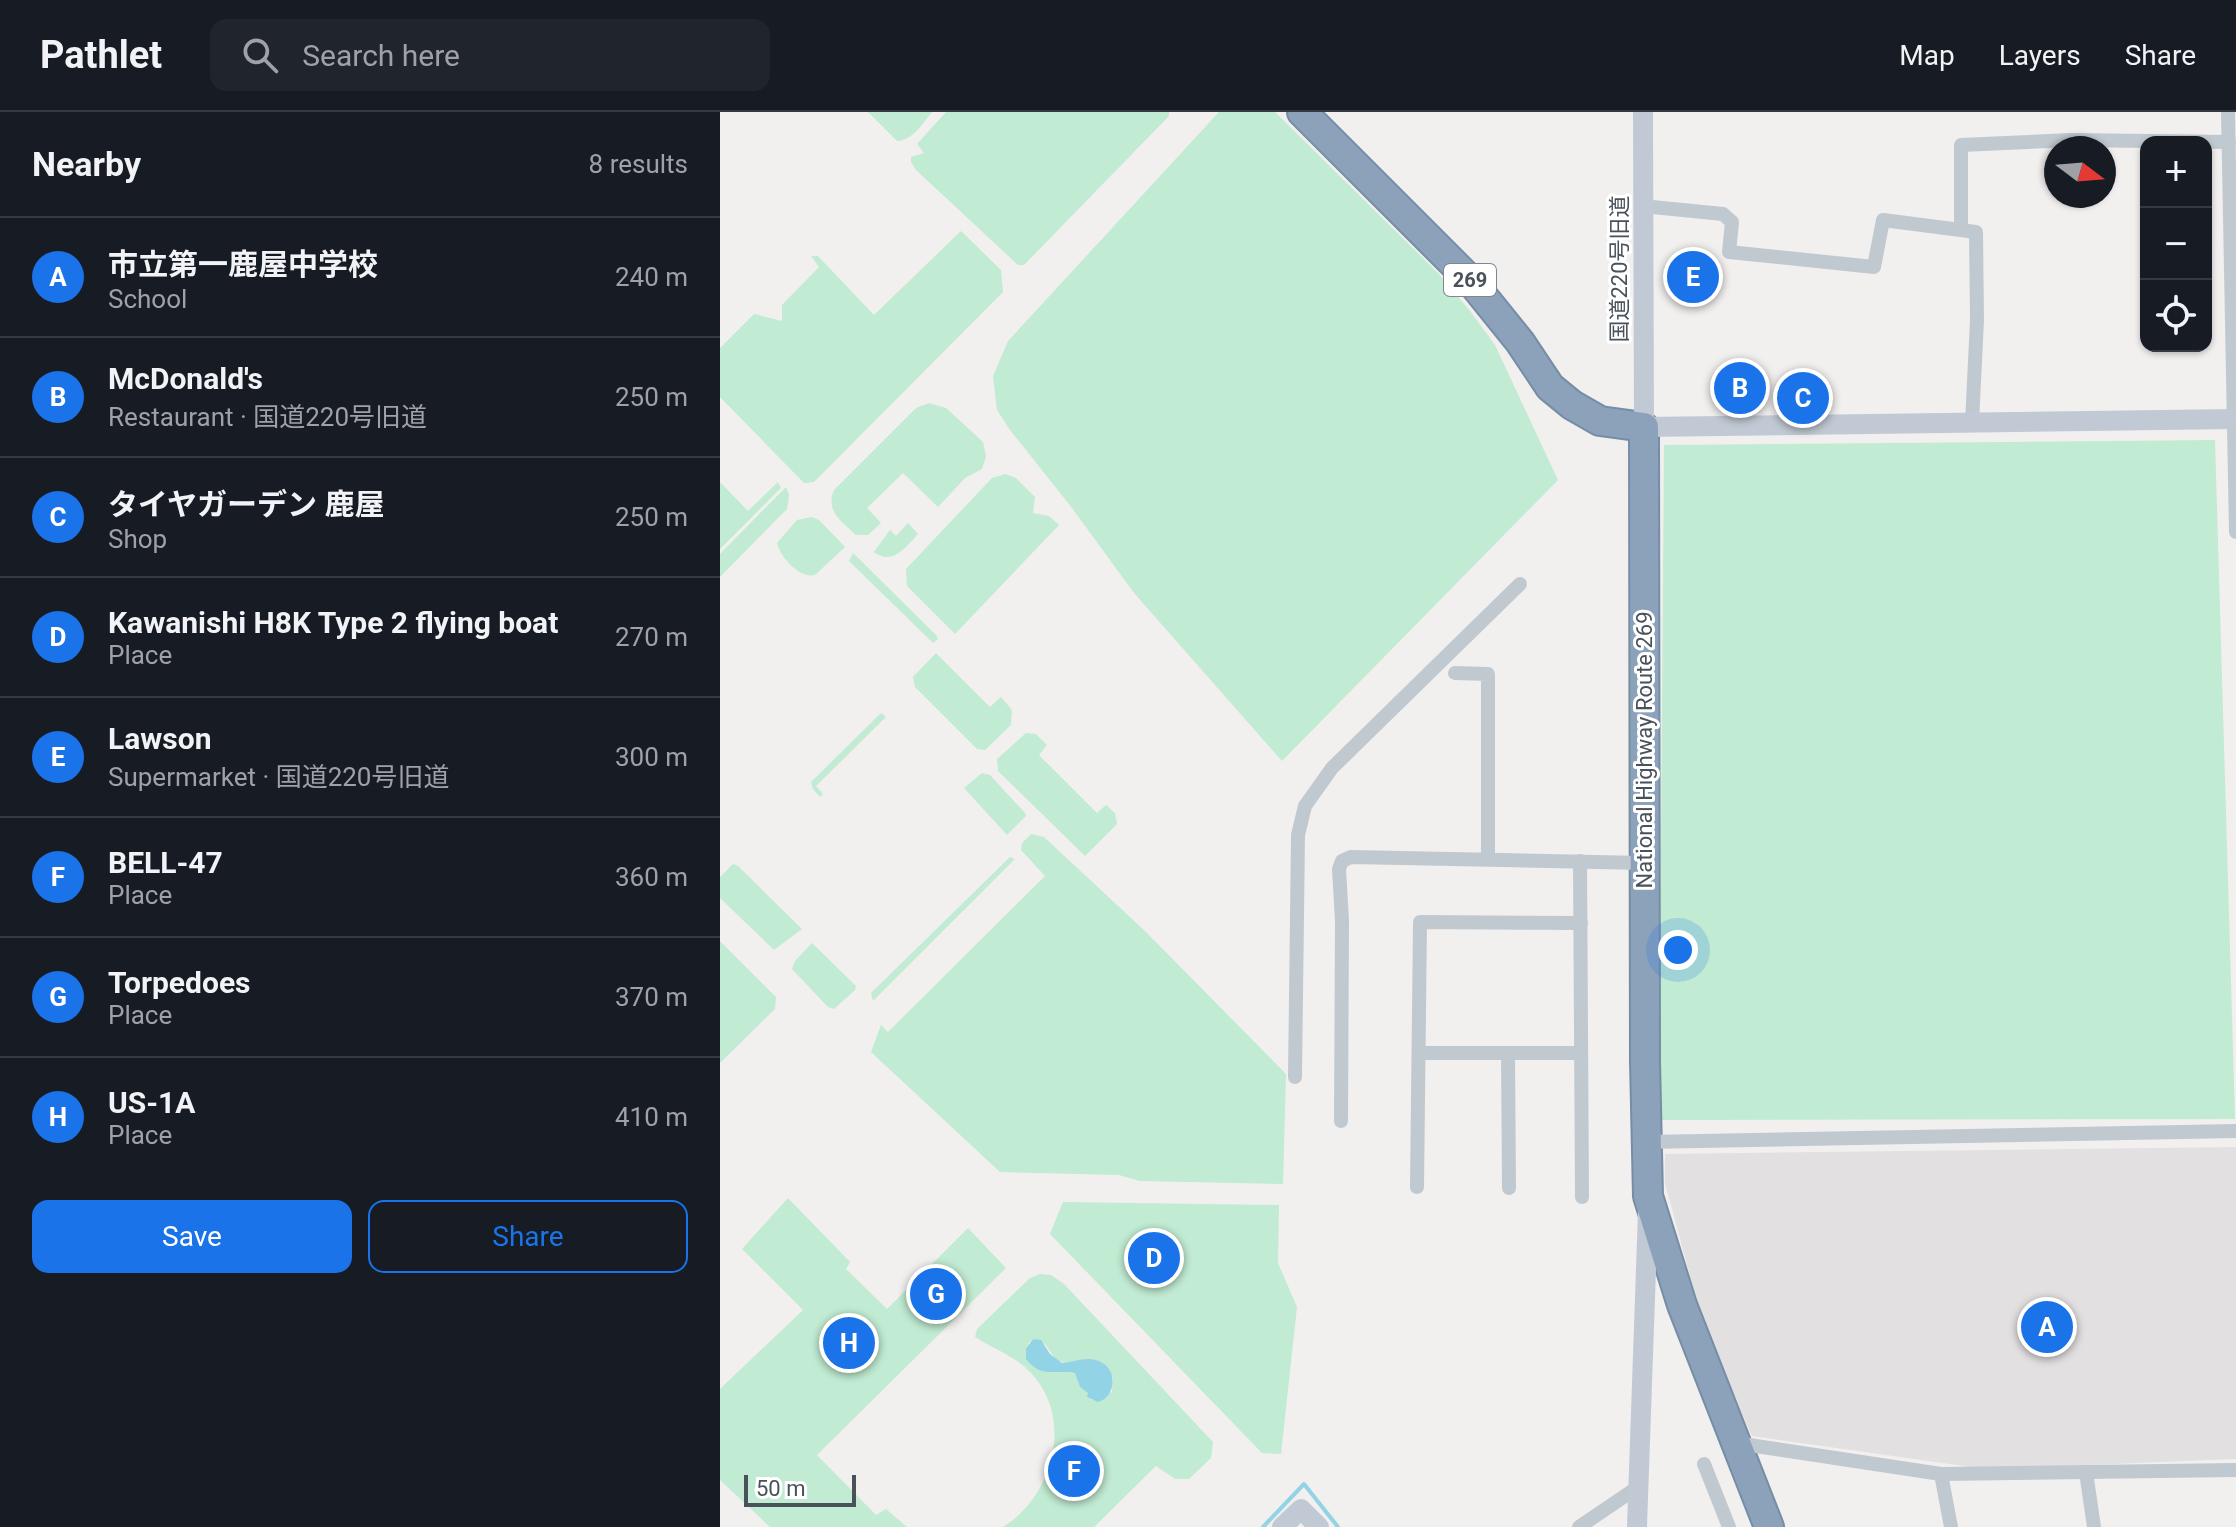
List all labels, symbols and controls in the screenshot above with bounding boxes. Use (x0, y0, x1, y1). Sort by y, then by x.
search box (210, 19, 770, 91)
text: Pathlet (40, 33, 162, 77)
icon: search (238, 33, 282, 77)
text: Search here (302, 38, 460, 73)
text: Map (1899, 39, 1955, 72)
text: Layers (1999, 39, 2081, 72)
text: Share (2125, 39, 2196, 72)
north arrow (2044, 136, 2116, 208)
map controls (2140, 136, 2212, 352)
button: + (2140, 136, 2212, 208)
text: Nearby (32, 144, 141, 184)
text: 8 results (589, 149, 688, 179)
street label: 国道220号旧道 (1607, 195, 1632, 343)
button: − (2140, 208, 2212, 280)
text: 市立第一鹿屋中学校 (108, 247, 378, 282)
pin: E (1667, 247, 1719, 307)
text: A (49, 262, 67, 292)
text: 240 m (615, 262, 688, 292)
road number: 269 (1444, 264, 1496, 296)
button: locate (2140, 280, 2212, 352)
text: School (108, 284, 187, 314)
pin: B (1714, 358, 1766, 418)
text: McDonald's (108, 361, 263, 396)
pin: C (1777, 368, 1829, 428)
text: B (50, 382, 66, 412)
text: 250 m (615, 382, 688, 412)
text: Restaurant · 国道220号旧道 (108, 402, 427, 432)
text: タイヤガーデン 鹿屋 (108, 487, 385, 522)
text: C (49, 502, 67, 532)
text: 250 m (615, 502, 688, 532)
text: Shop (108, 524, 167, 554)
text: Kawanishi H8K Type 2 flying boat (108, 605, 558, 640)
street label: National Highway Route 269 (1632, 611, 1657, 889)
text: D (50, 622, 66, 652)
text: 270 m (615, 622, 688, 652)
text: Place (108, 640, 172, 670)
text: Lawson (108, 721, 211, 756)
text: E (51, 742, 65, 772)
text: 300 m (615, 742, 688, 772)
text: Supermarket · 国道220号旧道 (108, 762, 449, 792)
text: BELL-47 (108, 845, 223, 880)
text: F (51, 862, 65, 892)
text: 360 m (615, 862, 688, 892)
text: Place (108, 880, 172, 910)
your location (1658, 930, 1698, 970)
text: Torpedoes (108, 965, 251, 1000)
text: G (49, 982, 67, 1012)
text: 370 m (615, 982, 688, 1012)
text: Place (108, 1000, 172, 1030)
text: US-1A (108, 1085, 195, 1120)
text: H (49, 1102, 67, 1132)
text: 410 m (615, 1102, 688, 1132)
text: Place (108, 1120, 172, 1150)
button: Save (32, 1200, 352, 1273)
button: Share (368, 1200, 688, 1273)
pin: D (1128, 1228, 1180, 1288)
pin: G (910, 1264, 962, 1324)
pin: A (2021, 1297, 2073, 1357)
pin: H (823, 1313, 875, 1373)
pin: F (1048, 1441, 1100, 1501)
scale bar (744, 1471, 856, 1507)
text: 50 m (756, 1476, 805, 1501)

